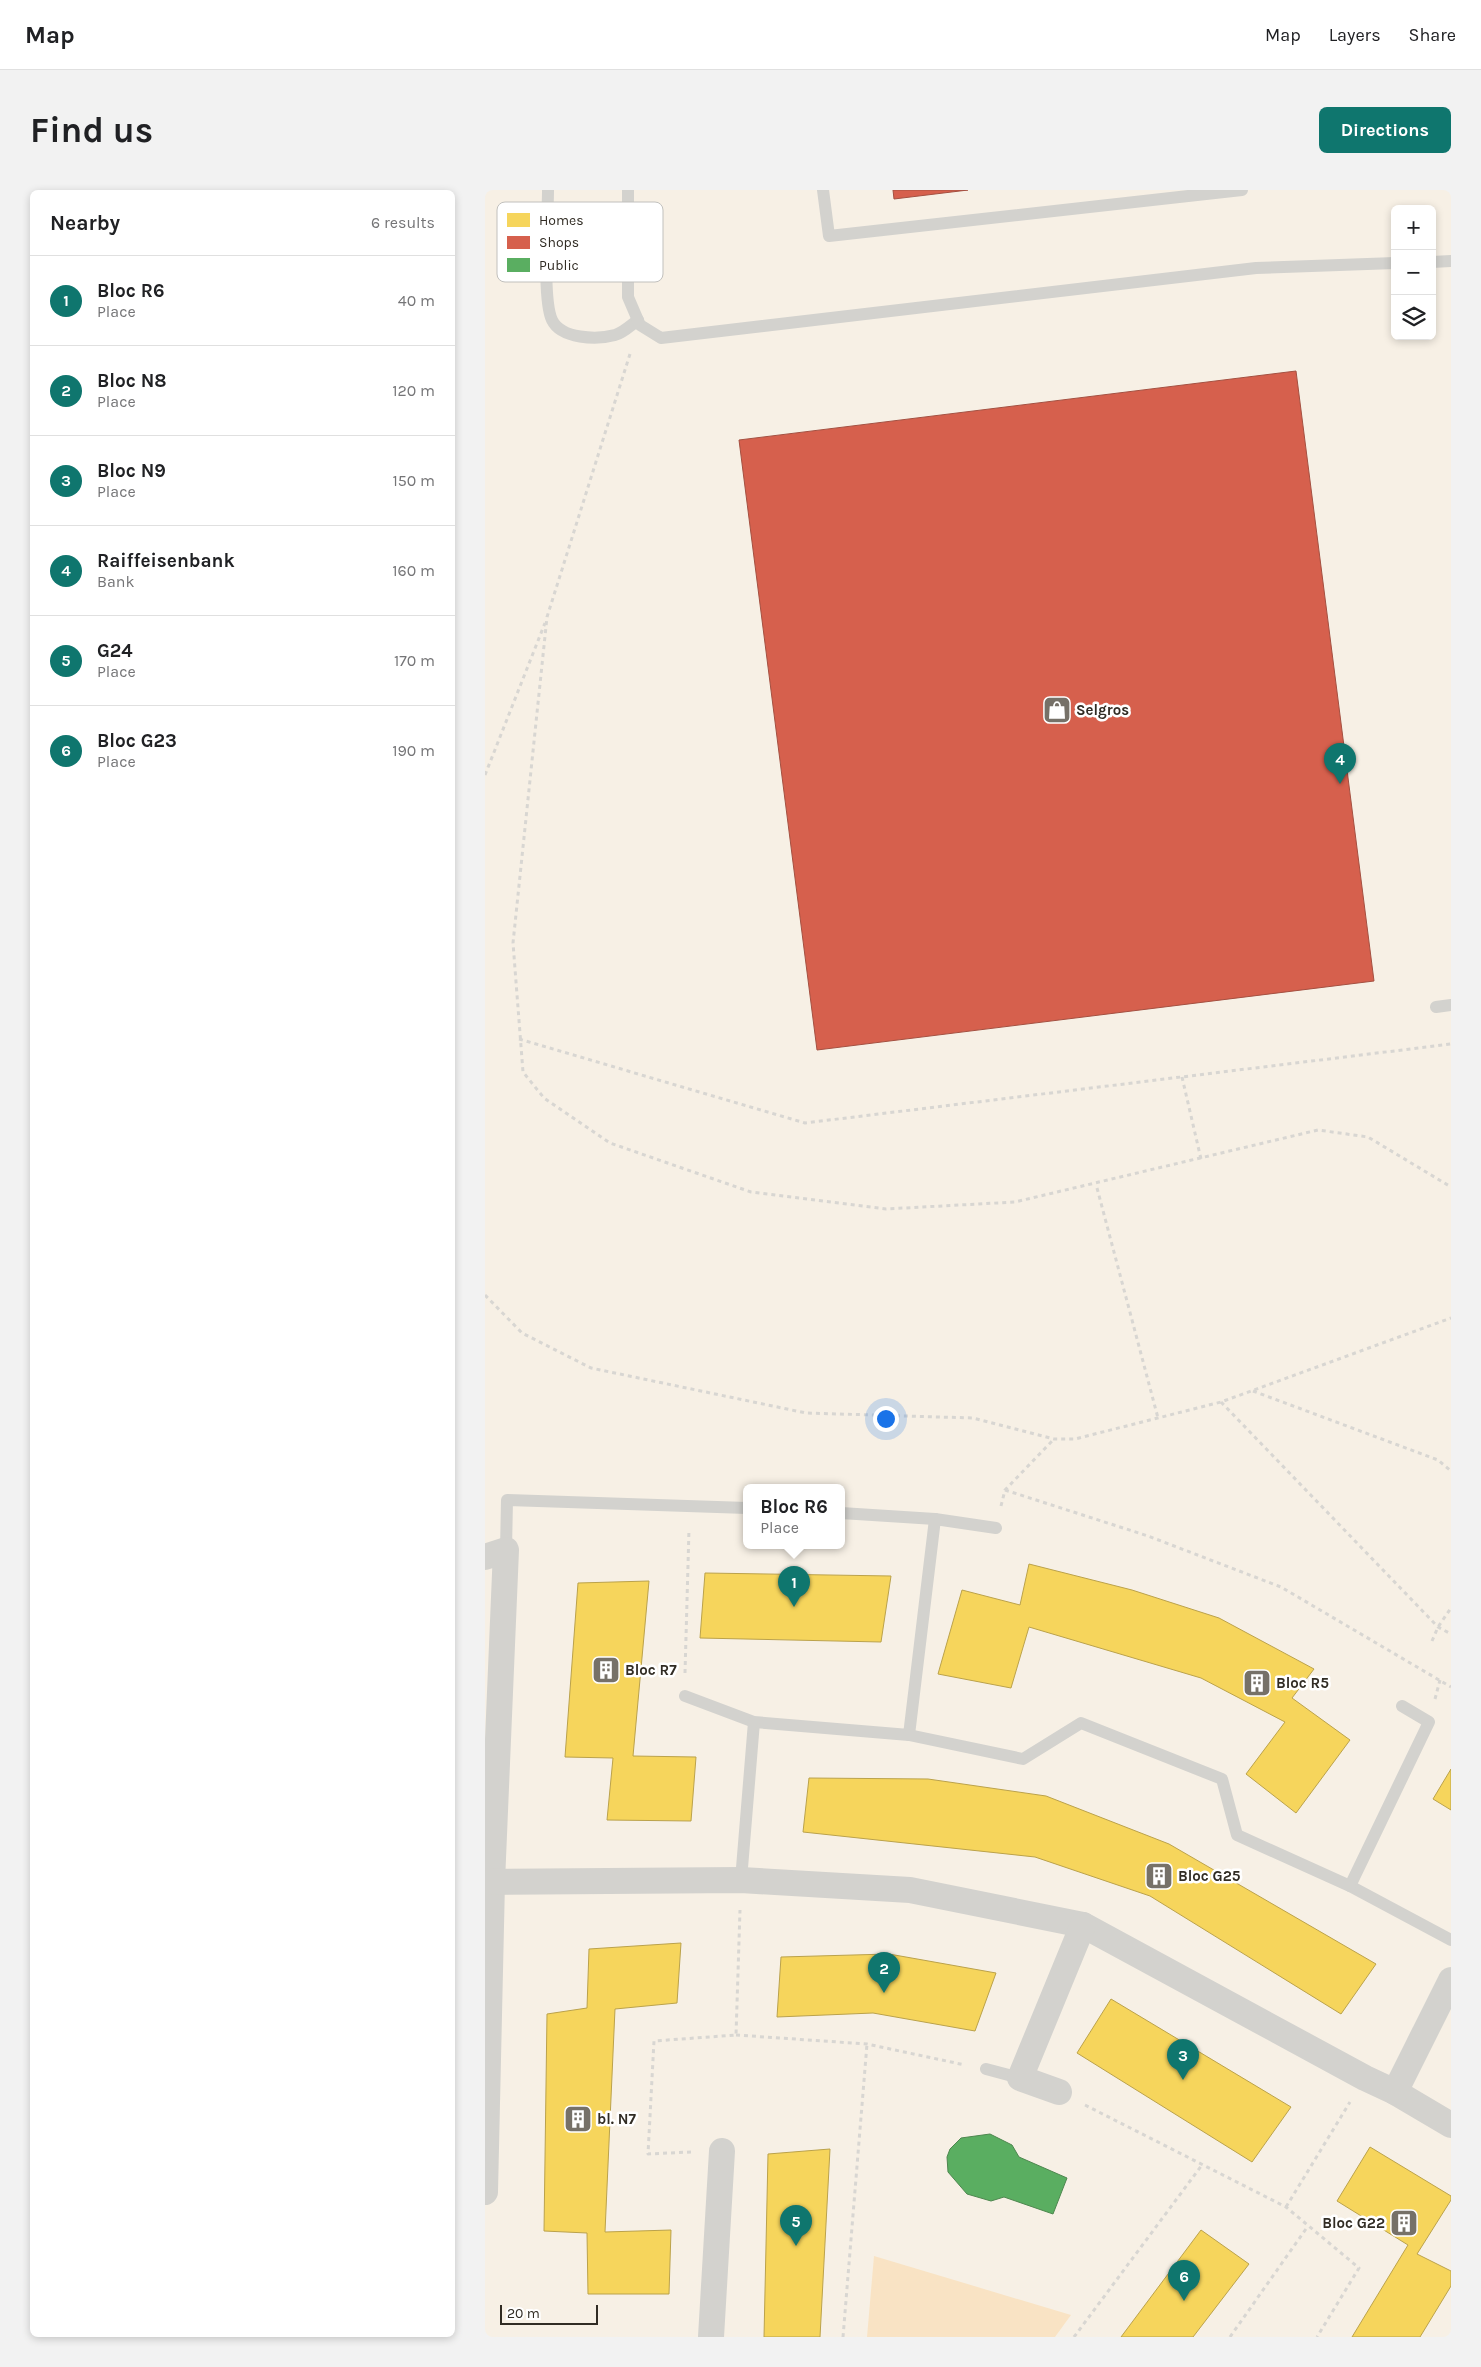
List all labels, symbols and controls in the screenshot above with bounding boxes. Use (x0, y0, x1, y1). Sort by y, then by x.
text: Map (25, 21, 75, 49)
text: Map (1265, 24, 1301, 46)
text: Layers (1329, 24, 1381, 46)
text: Share (1409, 24, 1456, 46)
button: Directions (1319, 107, 1451, 153)
text: Find us (30, 110, 153, 151)
legend (497, 202, 663, 282)
map controls (1391, 205, 1436, 340)
button: + (1391, 205, 1436, 250)
text: Nearby (50, 211, 120, 235)
text: Homes (539, 212, 584, 229)
text: 6 results (371, 213, 435, 232)
text: Shops (539, 234, 579, 251)
button: − (1391, 250, 1436, 295)
text: Public (539, 257, 579, 274)
text: Bloc R6 (97, 280, 164, 302)
text: 1 (63, 291, 69, 310)
text: 40 m (398, 291, 435, 310)
button: layers (1391, 295, 1436, 340)
text: Place (97, 302, 136, 321)
text: Bloc N8 (97, 370, 167, 392)
text: 2 (61, 381, 71, 400)
text: 120 m (392, 381, 435, 400)
text: Place (97, 392, 136, 411)
text: Bloc N9 (97, 460, 166, 482)
text: 3 (61, 471, 71, 490)
text: 150 m (392, 471, 435, 490)
text: Place (97, 482, 136, 501)
text: Raiffeisenbank (97, 550, 235, 572)
text: 4 (61, 561, 71, 580)
text: 160 m (392, 561, 435, 580)
text: Bank (97, 572, 134, 591)
text: G24 (97, 640, 133, 662)
text: 5 (61, 651, 71, 670)
text: 170 m (394, 651, 435, 670)
text: Place (97, 662, 136, 681)
shop icon: Selgros (1042, 695, 1072, 725)
place label: Selgros (1076, 701, 1129, 719)
text: Bloc G23 (97, 730, 177, 752)
text: 6 (61, 741, 71, 760)
text: 190 m (392, 741, 435, 760)
pin: 4 (1324, 743, 1356, 784)
text: Place (97, 752, 136, 771)
your location (873, 1406, 899, 1432)
popup (743, 1484, 845, 1549)
text: Bloc R6 (760, 1496, 828, 1518)
text: Place (760, 1518, 799, 1537)
pin: 1 (778, 1566, 810, 1607)
building icon: Bloc R7 (591, 1655, 621, 1685)
place label: Bloc R7 (625, 1661, 677, 1679)
building icon: Bloc R5 (1242, 1668, 1272, 1698)
place label: Bloc R5 (1276, 1674, 1329, 1692)
building icon: Bloc G25 (1144, 1861, 1174, 1891)
place label: Bloc G25 (1178, 1867, 1241, 1885)
pin: 2 (868, 1952, 900, 1993)
pin: 3 (1167, 2039, 1199, 2080)
building icon: bl. N7 (563, 2104, 593, 2134)
place label: bl. N7 (597, 2110, 637, 2128)
pin: 5 (780, 2205, 812, 2246)
building icon: Bloc G22 (1389, 2208, 1419, 2238)
place label: Bloc G22 (1322, 2214, 1385, 2232)
pin: 6 (1168, 2260, 1200, 2301)
scale bar (500, 2302, 597, 2325)
text: 20 m (507, 2305, 540, 2322)

